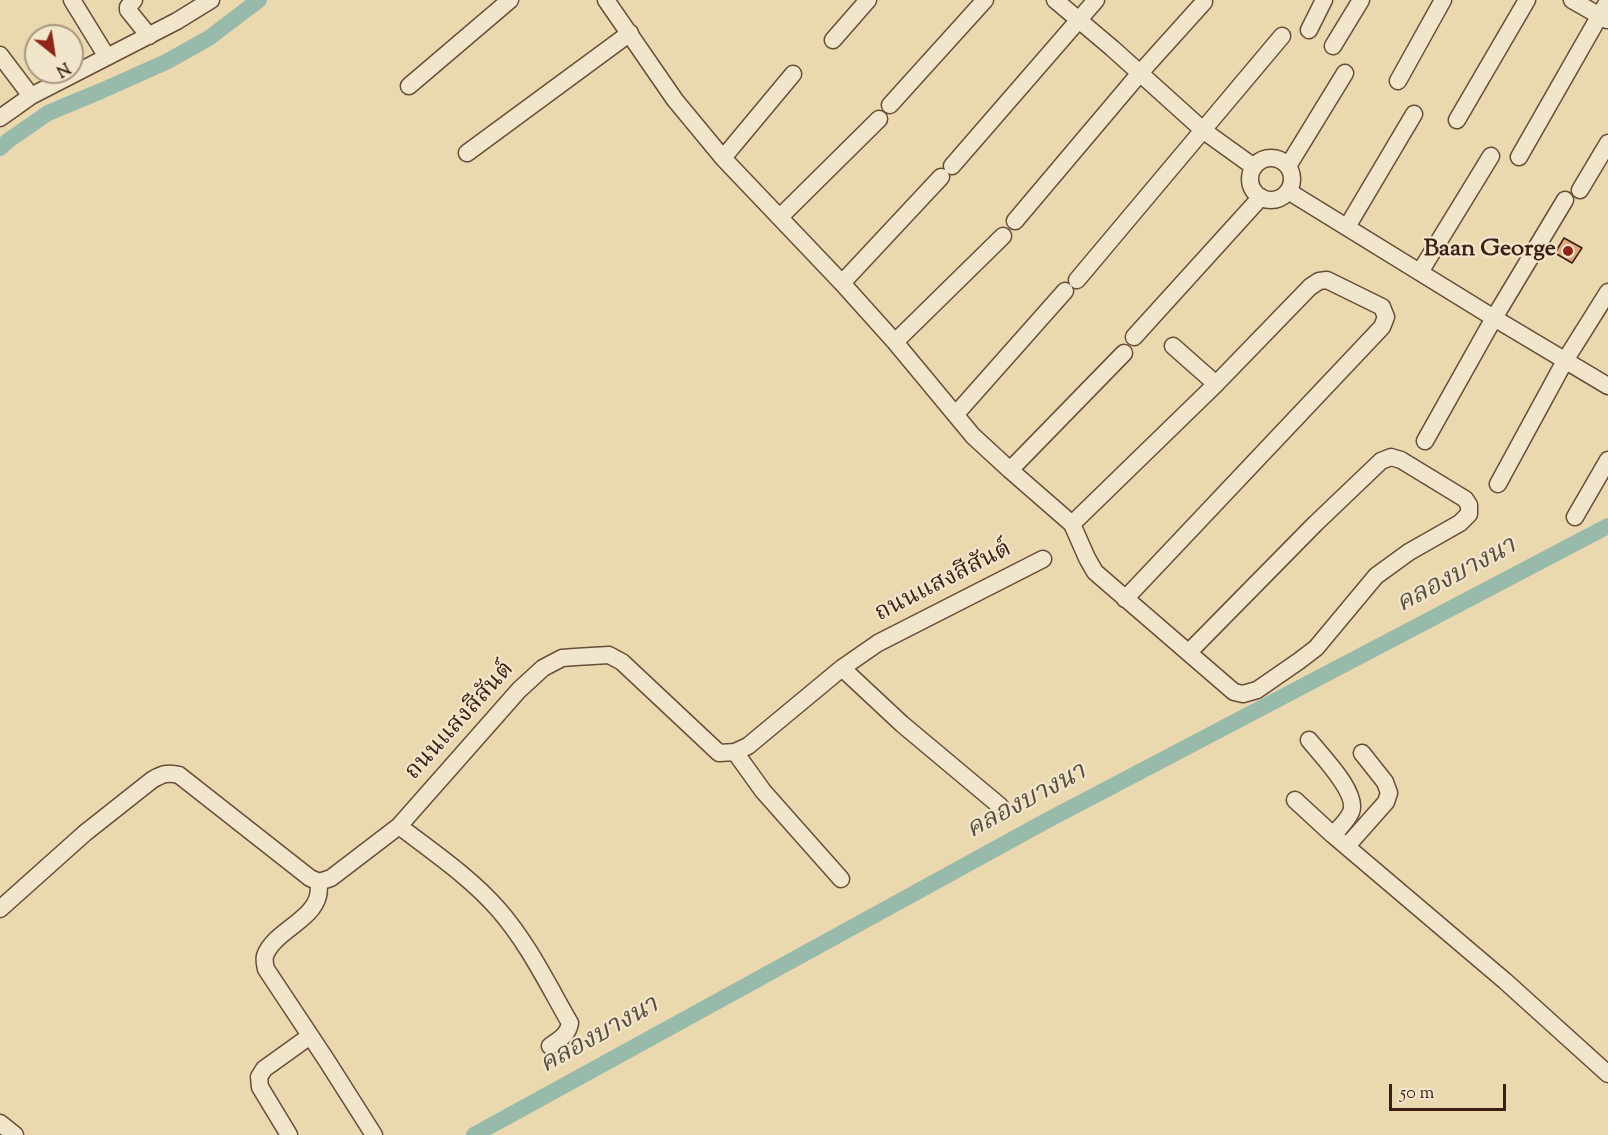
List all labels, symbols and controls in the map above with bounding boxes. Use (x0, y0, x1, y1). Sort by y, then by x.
north arrow (24, 24, 84, 84)
text: N (51, 55, 74, 81)
place label: Baan George (1424, 237, 1556, 265)
marker: Baan George (1561, 244, 1575, 258)
water label: คลองบางนา (1392, 532, 1522, 622)
street label: ถนนแสงสีสันต์ (871, 536, 1017, 630)
street label: ถนนแสงสีสันต์ (400, 657, 522, 787)
water label: คลองบางนา (962, 758, 1092, 848)
water label: คลองบางนา (535, 992, 665, 1082)
scale bar (1392, 1072, 1509, 1110)
text: 50 m (1400, 1081, 1434, 1107)

